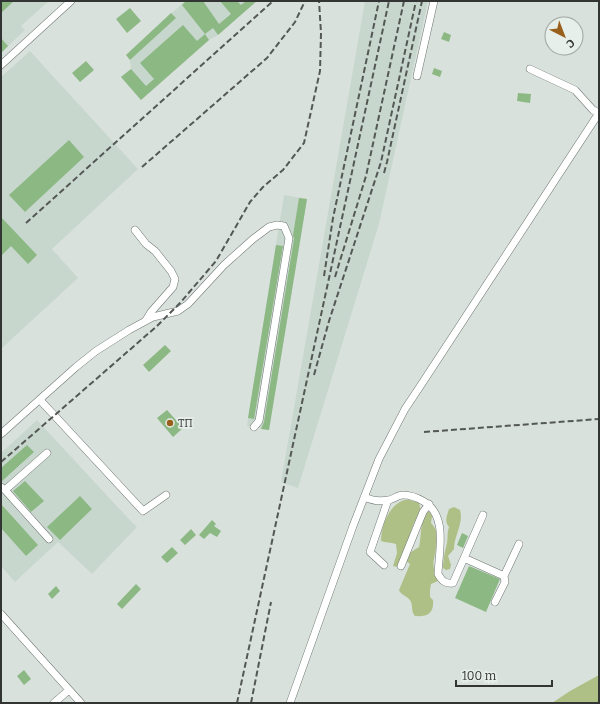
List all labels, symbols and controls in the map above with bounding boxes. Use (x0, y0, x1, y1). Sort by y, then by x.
north arrow (544, 16, 584, 56)
text: С (563, 36, 577, 50)
place label: ТП (178, 417, 193, 430)
marker: ТП (165, 418, 175, 428)
scale bar (456, 662, 552, 688)
text: 100 m (462, 669, 497, 683)

